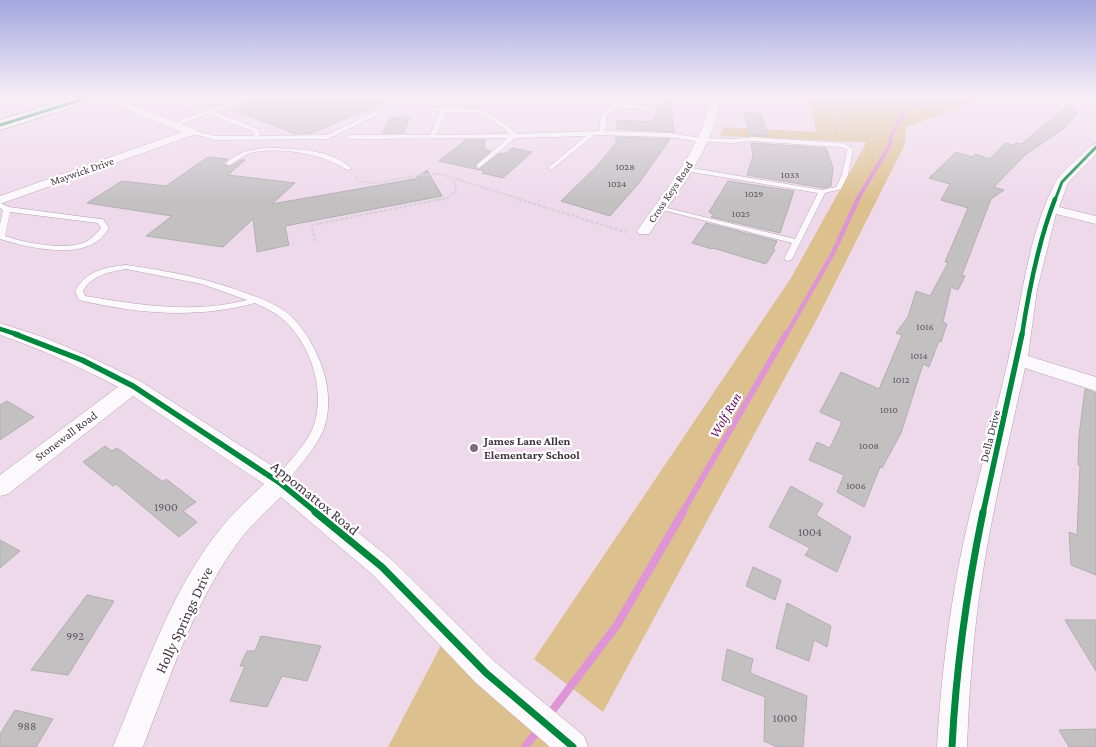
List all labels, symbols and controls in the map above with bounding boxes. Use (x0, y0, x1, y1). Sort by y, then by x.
street label: Maywick Drive (49, 155, 116, 188)
street label: Cross Keys Road (645, 159, 696, 225)
house number: 1028 (615, 161, 635, 172)
house number: 1033 (781, 169, 799, 180)
house number: 1024 (608, 178, 626, 189)
house number: 1029 (745, 188, 763, 199)
house number: 1025 (732, 208, 750, 219)
house number: 1016 (916, 321, 934, 332)
house number: 1014 (910, 350, 928, 361)
house number: 1012 (892, 374, 910, 385)
water label: Wolf Run (706, 390, 744, 440)
house number: 1010 (880, 404, 898, 415)
street label: Stonewall Road (32, 408, 100, 464)
street label: Della Drive (977, 408, 1003, 464)
place label: James Lane Allen Elementary School (482, 434, 580, 462)
house number: 1008 (859, 440, 879, 451)
marker: James Lane Allen Elementary School (468, 442, 480, 454)
street label: Appomattox Road (267, 458, 362, 539)
house number: 1006 (846, 480, 866, 491)
house number: 1900 (154, 500, 178, 514)
house number: 1004 (798, 525, 822, 539)
street label: Holly Springs Drive (152, 564, 217, 676)
house number: 992 (66, 629, 84, 643)
house number: 1000 (773, 711, 797, 725)
house number: 988 (17, 719, 37, 733)

